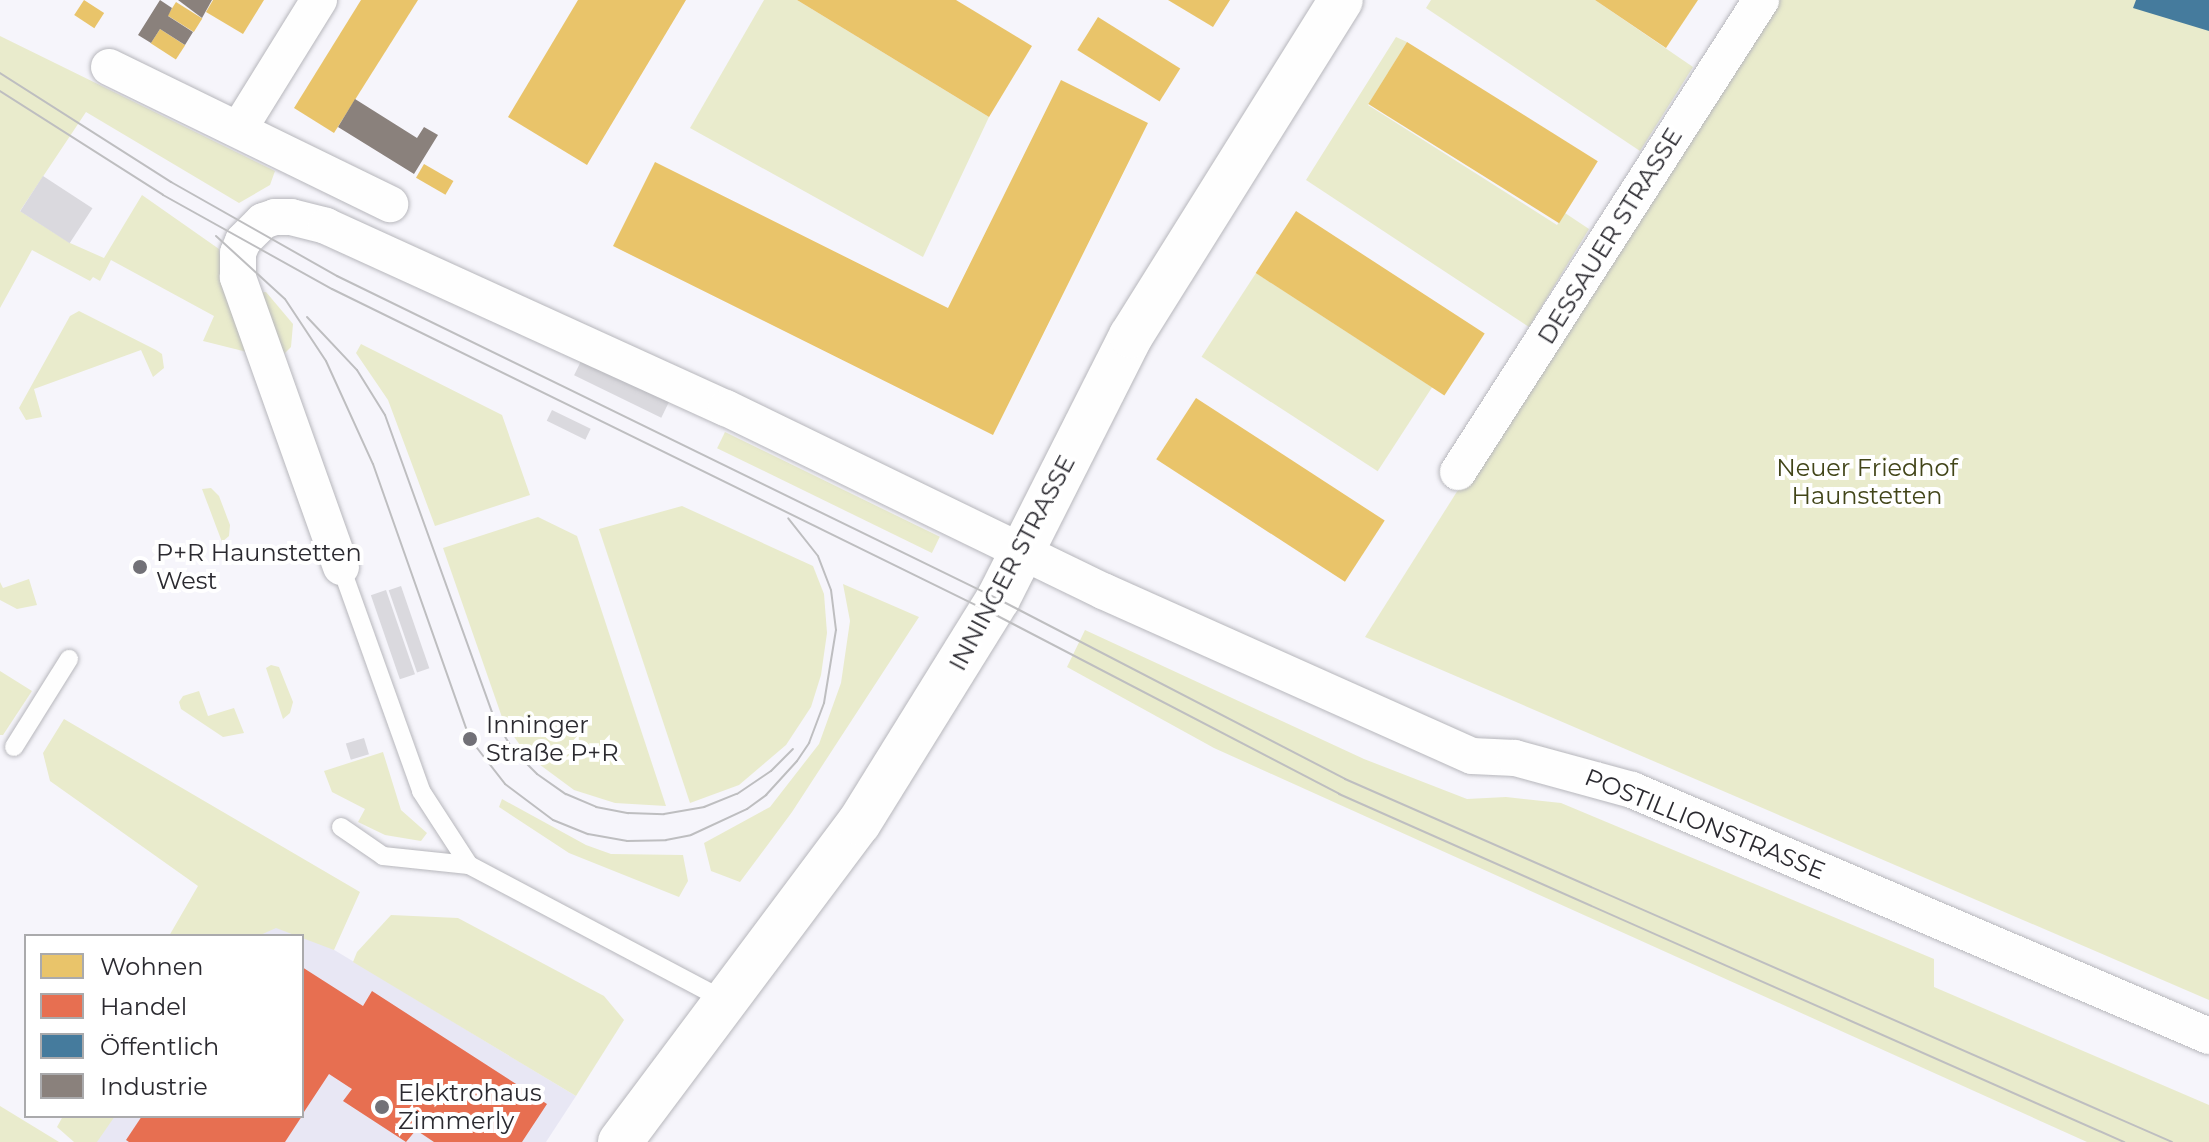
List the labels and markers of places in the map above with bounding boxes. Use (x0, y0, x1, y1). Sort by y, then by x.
place label: P+R Haunstetten West (156, 539, 362, 595)
marker: P+R Haunstetten West (131, 558, 149, 576)
place label: Inninger Straße P+R (486, 711, 619, 767)
marker: Inninger Straße P+R (461, 730, 479, 748)
place label: Elektrohaus Zimmerly (398, 1079, 542, 1135)
marker: Elektrohaus Zimmerly (373, 1098, 391, 1116)

